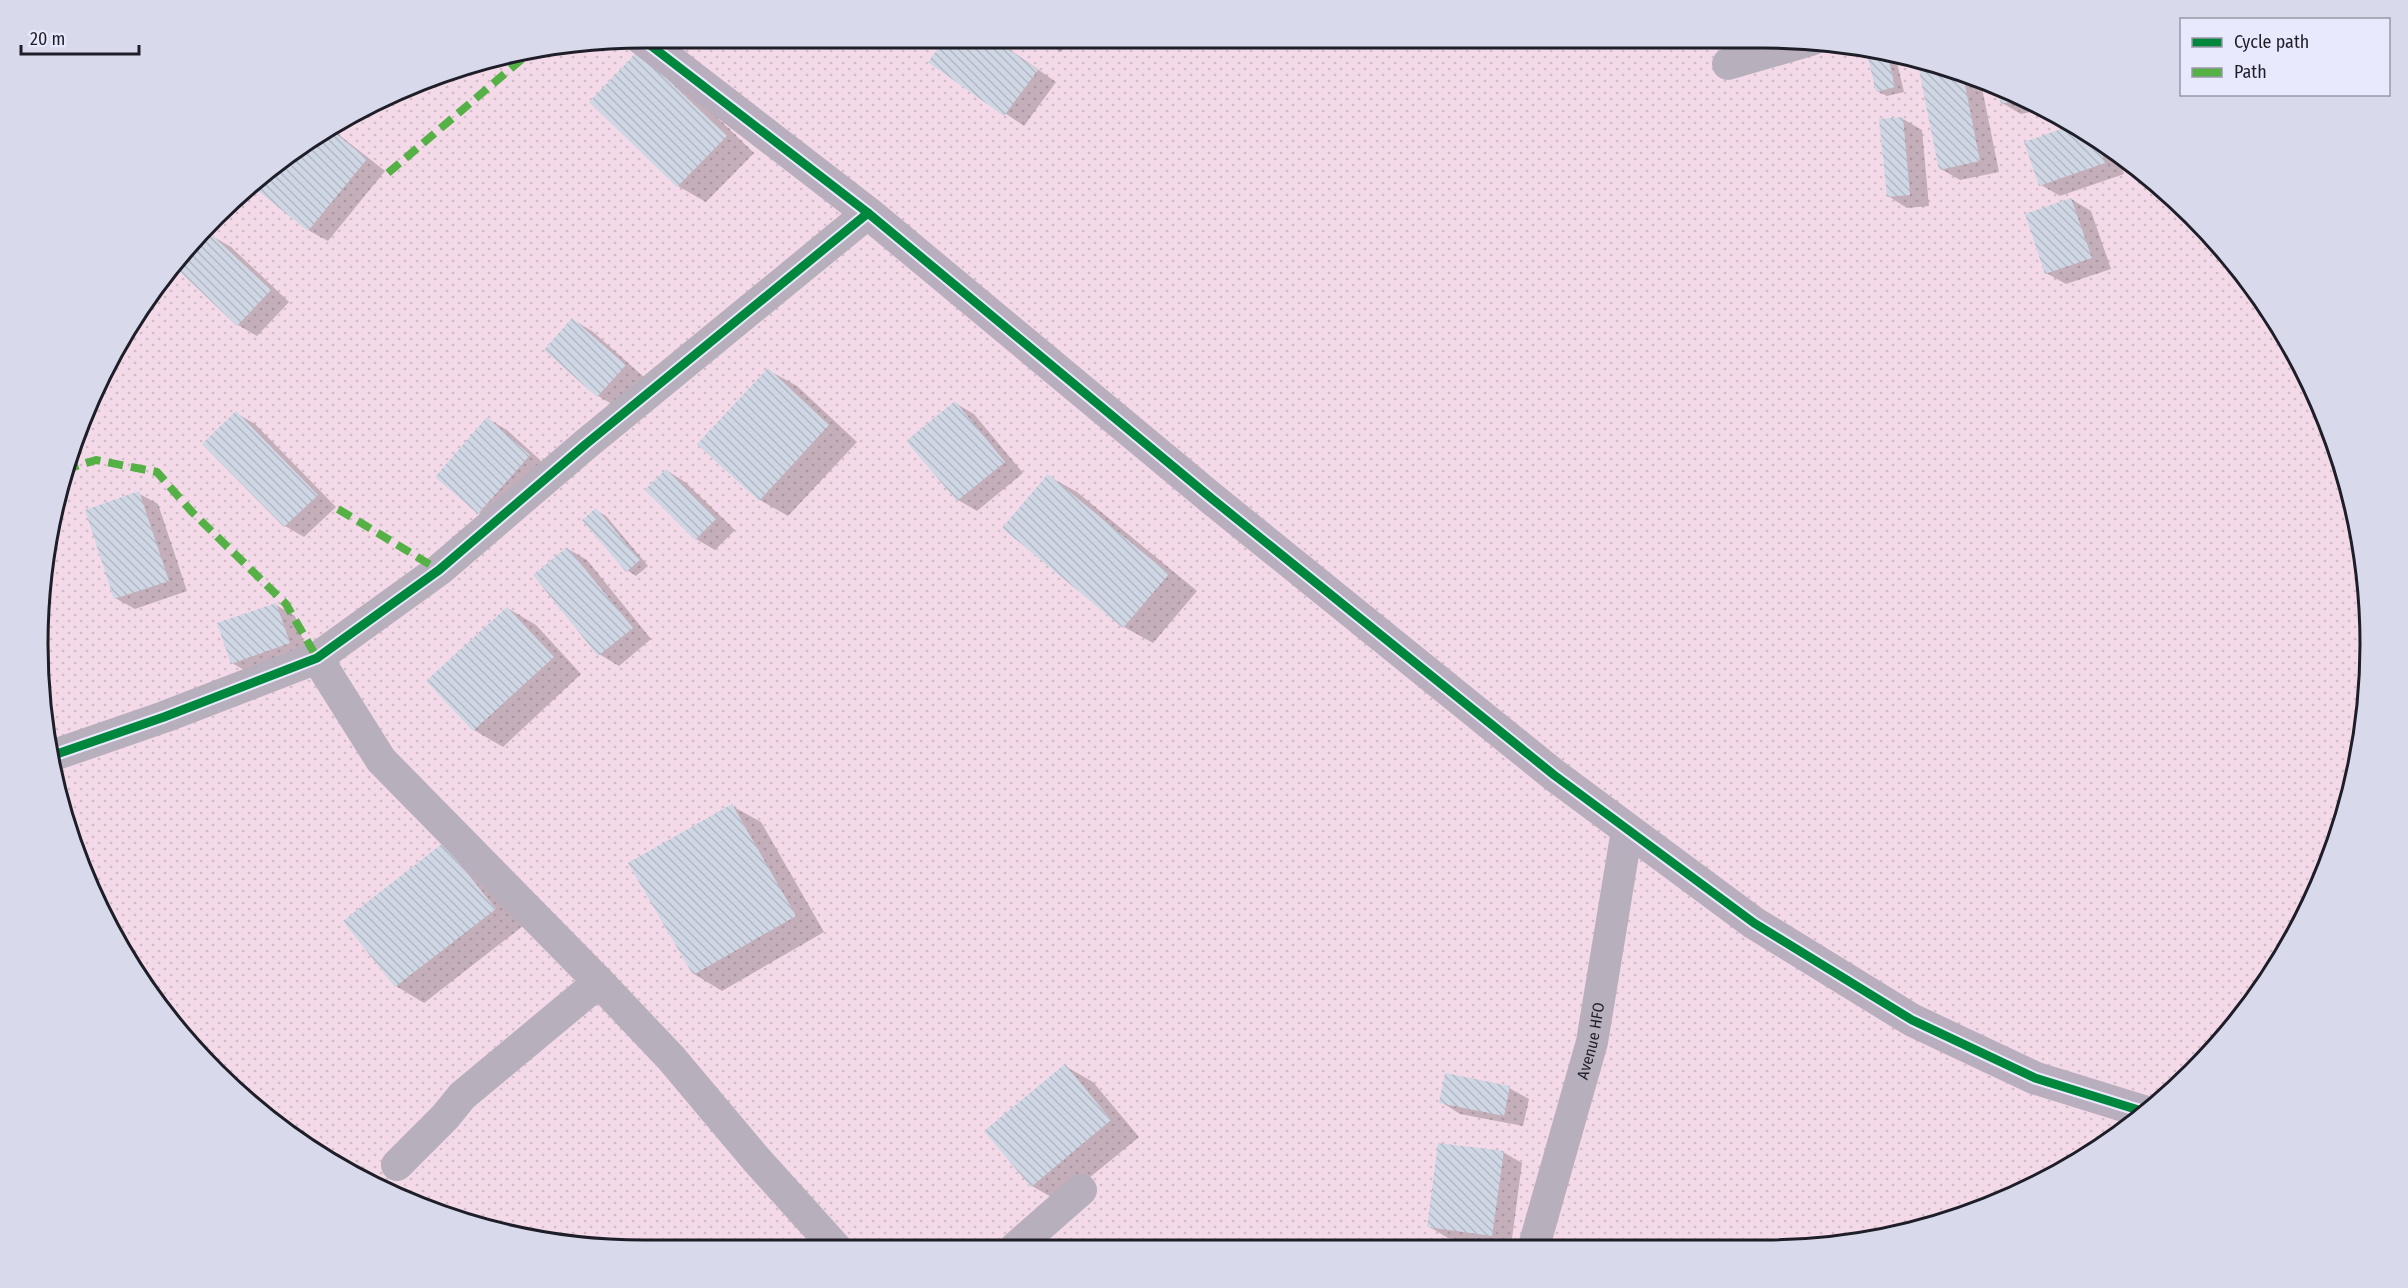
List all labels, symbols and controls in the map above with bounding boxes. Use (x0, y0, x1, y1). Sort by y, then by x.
scale bar (21, 18, 140, 56)
legend (2180, 18, 2390, 96)
text: 20 m (30, 28, 65, 50)
text: Cycle path (2234, 31, 2309, 53)
text: Path (2234, 61, 2267, 83)
street label: Avenue HFO (1572, 1001, 1608, 1081)

